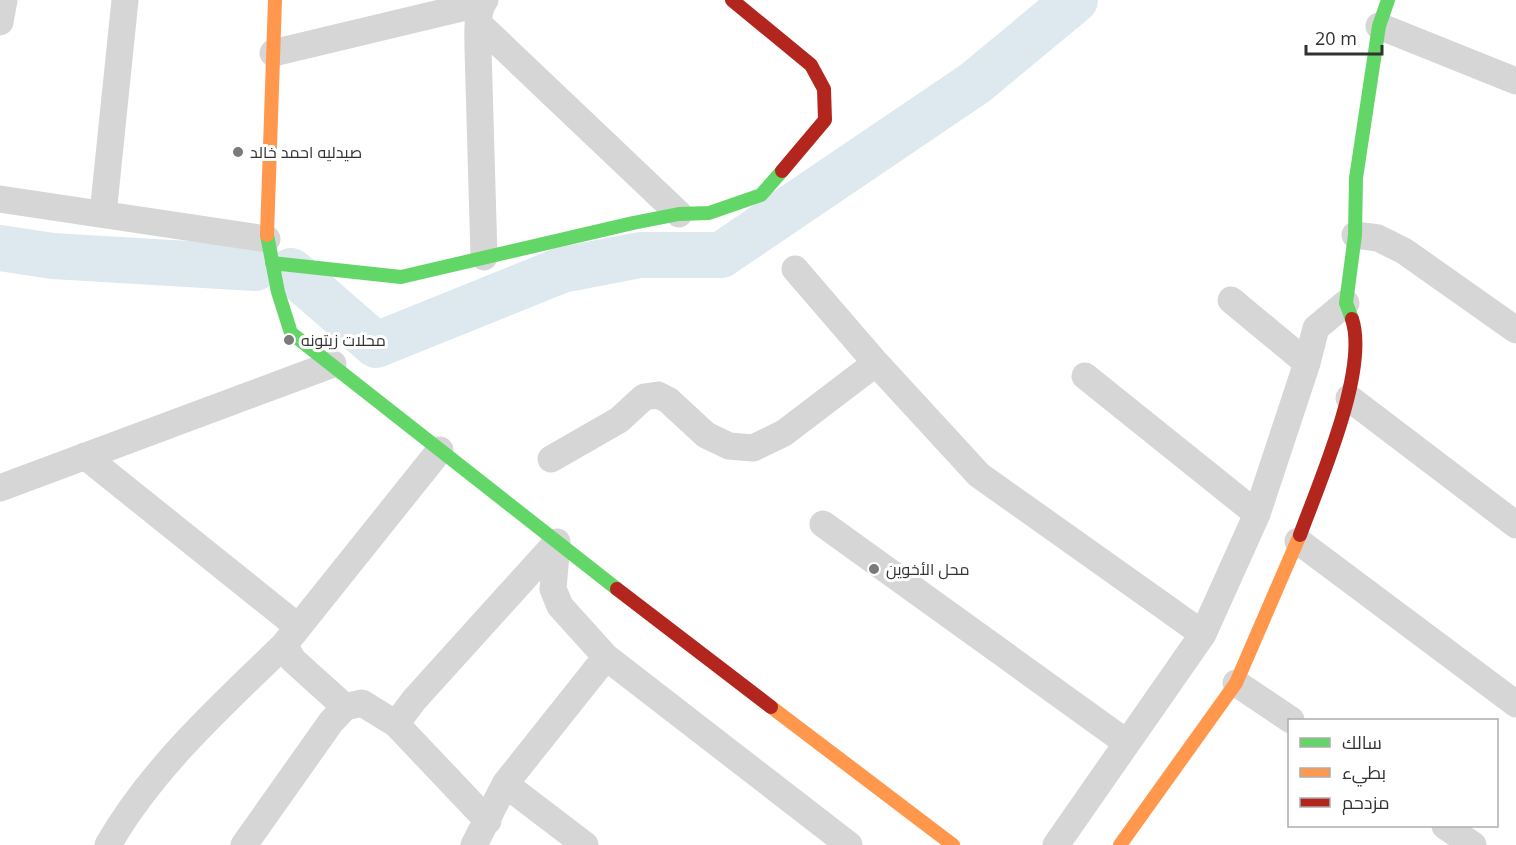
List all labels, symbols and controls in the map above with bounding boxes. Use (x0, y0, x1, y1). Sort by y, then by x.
scale bar (1306, 18, 1382, 56)
text: 20 m (1315, 26, 1357, 50)
place label: صيدليه احمد خالد (250, 141, 362, 163)
marker: صيدليه احمد خالد (231, 145, 245, 159)
place label: محلات زيتونه (301, 329, 386, 351)
marker: محلات زيتونه (282, 333, 296, 347)
place label: محل الأخوين (886, 558, 969, 580)
marker: محل الأخوين (867, 562, 881, 576)
legend (1288, 719, 1498, 827)
text: سالك (1342, 730, 1382, 754)
text: بطيء (1342, 760, 1386, 787)
text: مزدحم (1342, 790, 1390, 815)

